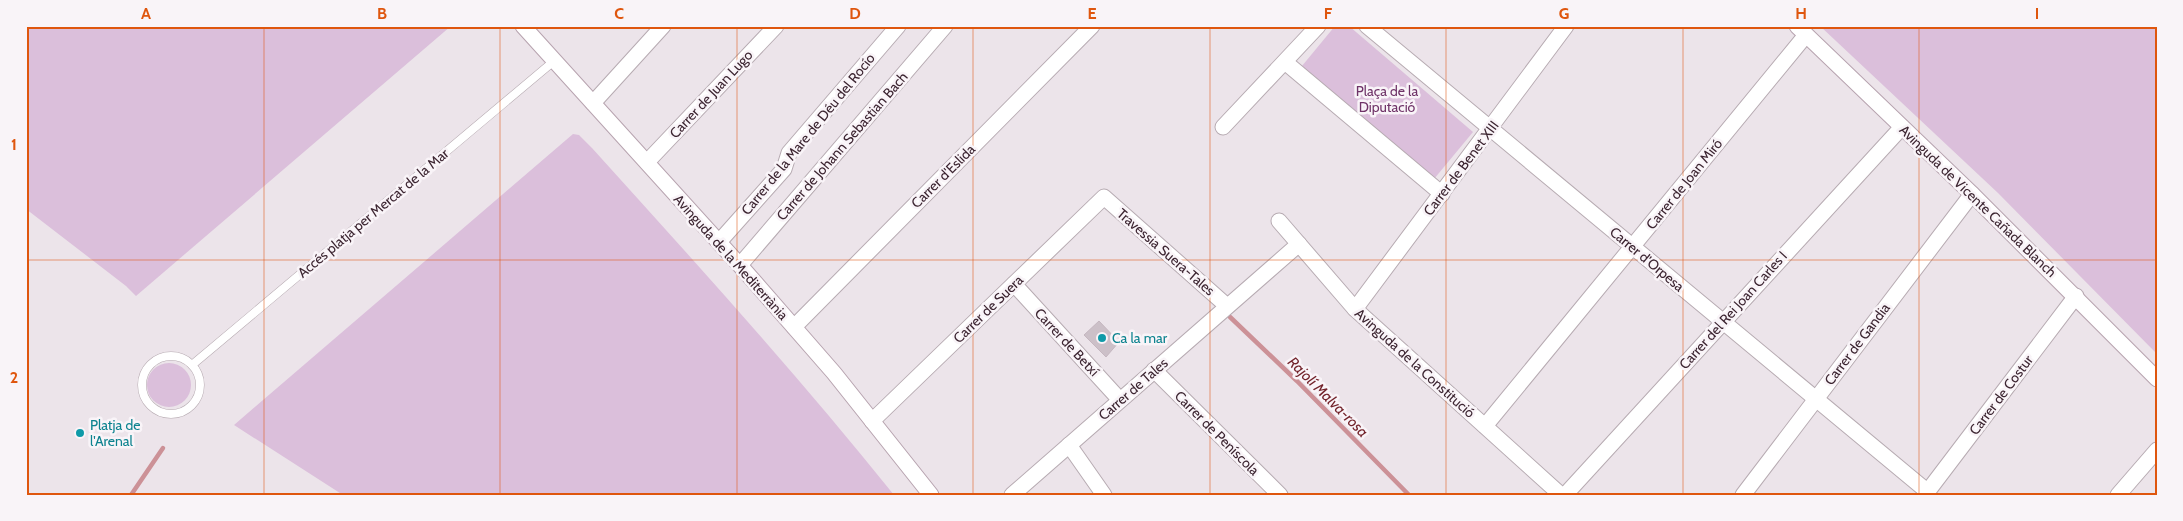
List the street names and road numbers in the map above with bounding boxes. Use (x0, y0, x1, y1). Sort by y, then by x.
street label: Carrer de Juan Lugo (665, 46, 757, 142)
street label: Carrer de la Mare de Déu del Rocío (737, 49, 879, 218)
street label: Carrer de Johann Sebastian Bach (773, 68, 911, 224)
street label: Carrer de Benet XIII (1419, 117, 1503, 219)
street label: Avinguda de Vicente Cañada Blanch (1896, 121, 2060, 281)
street label: Carrer de Joan Miró (1642, 135, 1726, 233)
street label: Carrer d'Eslida (907, 140, 979, 212)
street label: Accés platja per Mercat de la Mar (294, 144, 453, 282)
street label: Avinguda de la Mediterrània (670, 190, 792, 324)
street label: Travessia Suera-Tales (1113, 205, 1219, 300)
street label: Carrer d'Orpesa (1606, 223, 1688, 295)
street label: Carrer del Rei Joan Carles I (1675, 247, 1791, 373)
street label: Carrer de Suera (949, 271, 1027, 347)
street label: Carrer de Gandia (1820, 299, 1894, 389)
street label: Carrer de Betxí (1031, 304, 1103, 380)
street label: Avinguda de la Constitució (1351, 304, 1479, 422)
street label: Carrer de Costur (1965, 351, 2037, 438)
street label: Carrer de Tales (1095, 354, 1172, 424)
street label: Carrer de Peníscola (1171, 387, 1263, 479)

